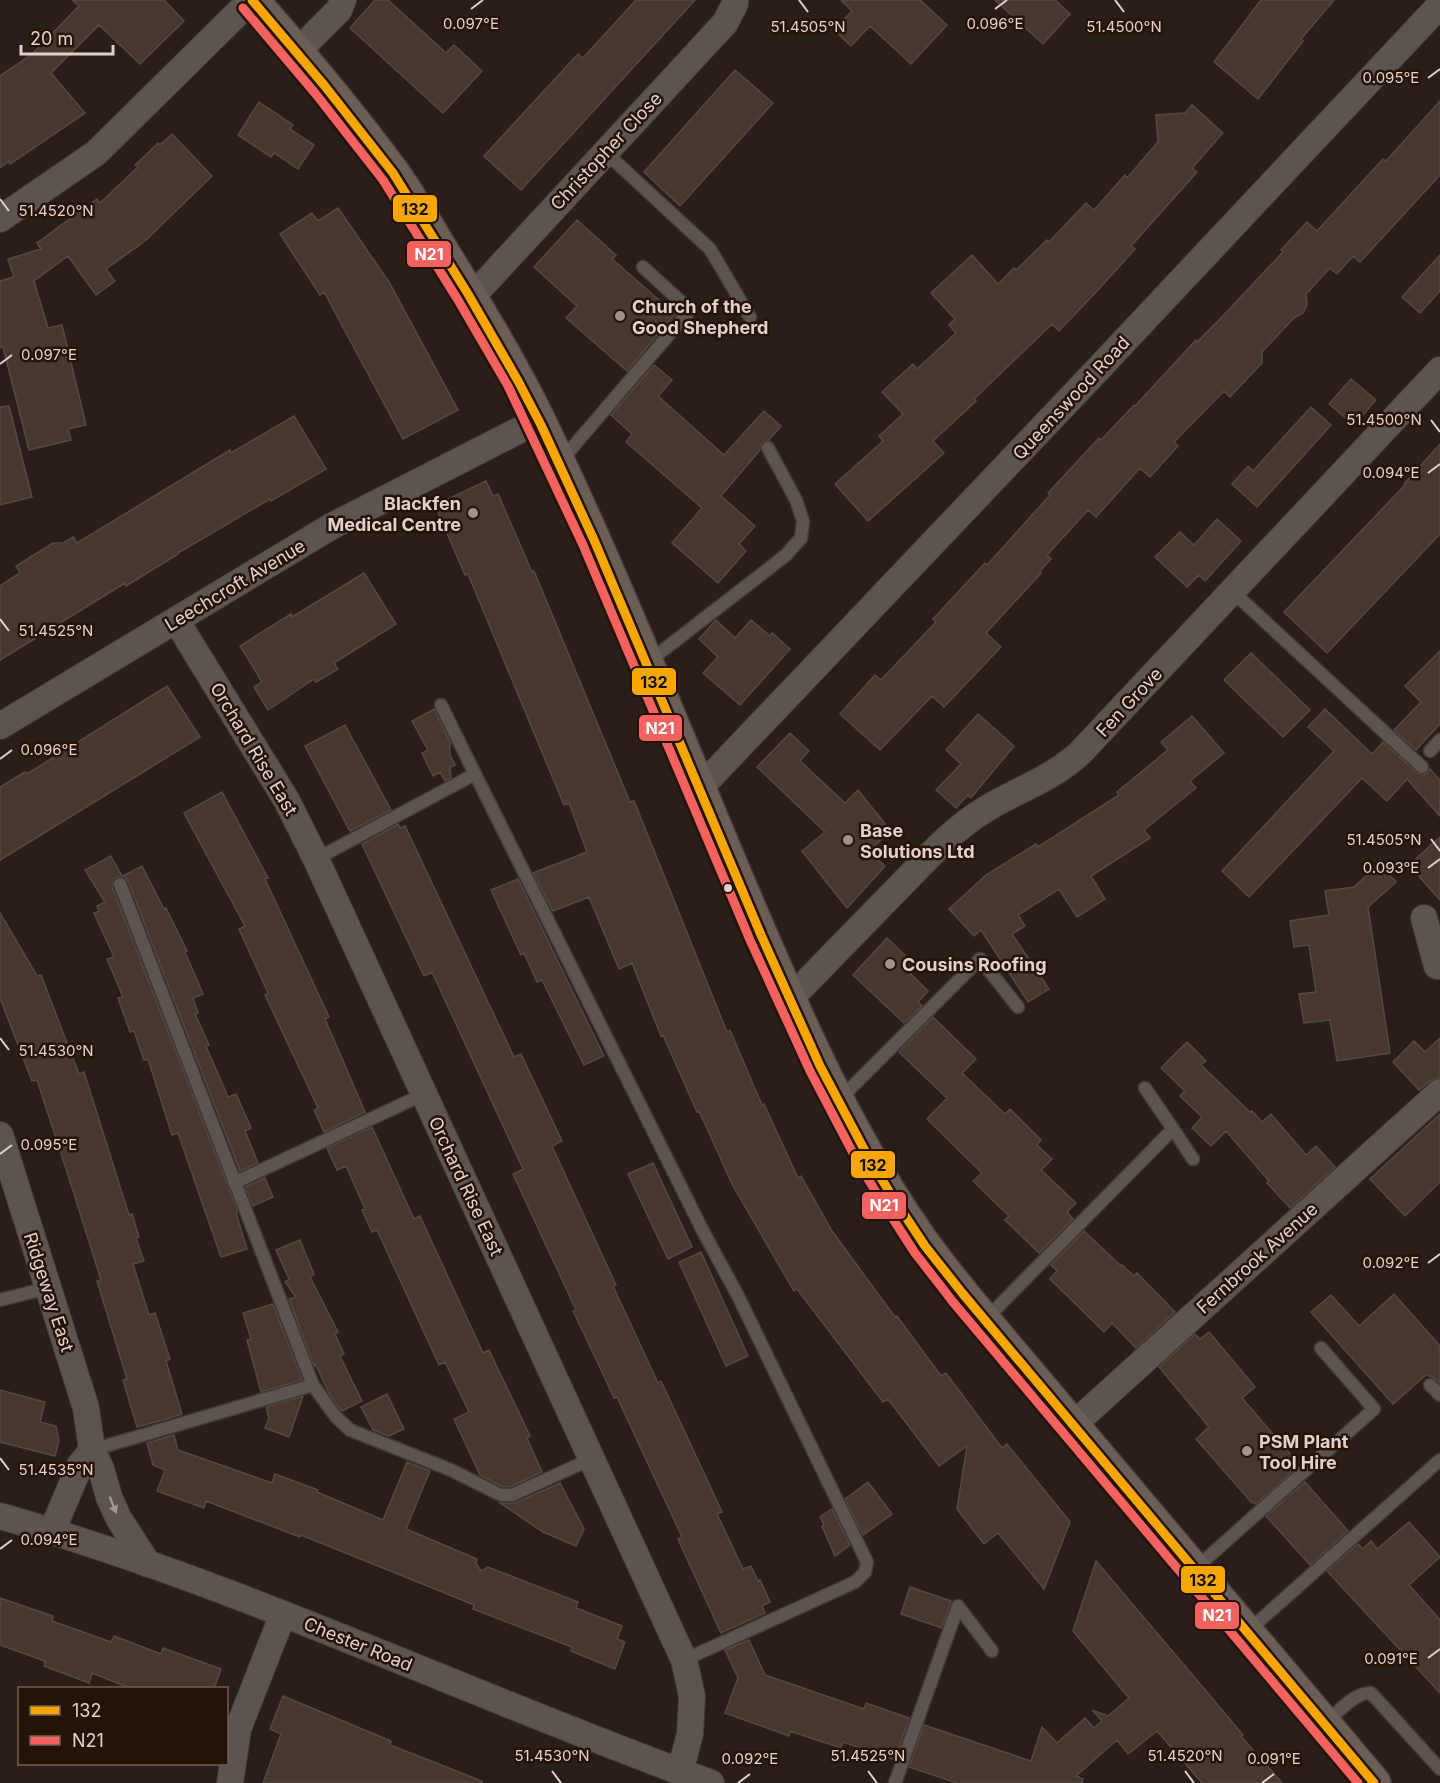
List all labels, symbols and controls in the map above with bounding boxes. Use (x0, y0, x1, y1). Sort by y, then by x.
text: 0.097°E (443, 14, 499, 33)
text: 0.096°E (967, 14, 1023, 33)
text: 51.4505°N (770, 17, 846, 36)
text: 51.4500°N (1086, 17, 1162, 36)
scale bar (21, 18, 112, 56)
text: 20 m (30, 28, 73, 49)
text: 0.095°E (1363, 68, 1419, 87)
street label: Christopher Close (546, 88, 666, 214)
line badge: 132 (392, 194, 438, 223)
text: 132 (401, 199, 429, 219)
text: 51.4520°N (18, 201, 94, 220)
line badge: N21 (406, 240, 452, 268)
text: N21 (414, 244, 444, 264)
place label: Church of the Good Shepherd (632, 296, 768, 338)
marker: Church of the Good Shepherd (613, 309, 627, 323)
street label: Queenswood Road (1008, 332, 1134, 464)
text: 0.097°E (21, 345, 77, 364)
text: 51.4500°N (1346, 410, 1422, 429)
text: 0.094°E (1362, 463, 1420, 482)
place label: Blackfen Medical Centre (327, 493, 461, 535)
marker: Blackfen Medical Centre (466, 506, 480, 520)
street label: Leechcroft Avenue (161, 535, 309, 635)
text: 51.4525°N (19, 621, 93, 640)
street label: Fen Grove (1092, 663, 1166, 741)
line badge: 132 (631, 667, 677, 696)
text: 132 (640, 672, 668, 692)
street label: Orchard Rise East (206, 679, 302, 819)
line badge: N21 (638, 714, 683, 742)
text: N21 (645, 718, 675, 738)
text: 0.096°E (21, 740, 77, 759)
place label: Base Solutions Ltd (860, 820, 975, 862)
text: 51.4505°N (1346, 830, 1422, 849)
marker: Base Solutions Ltd (841, 833, 855, 847)
text: 0.093°E (1363, 858, 1419, 877)
unlabelled marker (722, 882, 734, 894)
place label: Cousins Roofing (902, 954, 1047, 975)
marker: Cousins Roofing (883, 957, 897, 971)
text: 51.4530°N (18, 1041, 94, 1060)
street label: Orchard Rise East (425, 1113, 508, 1259)
text: 0.095°E (21, 1135, 77, 1154)
line badge: 132 (850, 1150, 896, 1179)
text: 132 (859, 1155, 887, 1175)
line badge: N21 (861, 1191, 907, 1220)
text: N21 (869, 1195, 899, 1215)
street label: Fernbrook Avenue (1192, 1198, 1322, 1318)
street label: Ridgeway East (20, 1230, 78, 1354)
text: 0.092°E (1363, 1253, 1419, 1272)
place label: PSM Plant Tool Hire (1259, 1431, 1349, 1473)
marker: PSM Plant Tool Hire (1240, 1444, 1254, 1458)
text: 51.4535°N (19, 1460, 93, 1479)
one-way arrow (108, 1496, 118, 1514)
text: 0.094°E (20, 1530, 78, 1549)
line badge: 132 (1180, 1565, 1226, 1594)
text: 132 (1189, 1570, 1217, 1590)
line badge: N21 (1194, 1601, 1240, 1630)
text: N21 (1202, 1605, 1232, 1625)
street label: Chester Road (301, 1613, 415, 1675)
text: 0.091°E (1364, 1649, 1418, 1668)
legend (18, 1687, 228, 1765)
text: 132 (72, 1700, 101, 1721)
text: N21 (72, 1730, 104, 1751)
text: 51.4530°N (514, 1746, 590, 1765)
text: 51.4525°N (831, 1746, 905, 1765)
text: 51.4520°N (1147, 1746, 1223, 1765)
text: 0.092°E (722, 1749, 778, 1768)
text: 0.091°E (1247, 1749, 1301, 1768)

